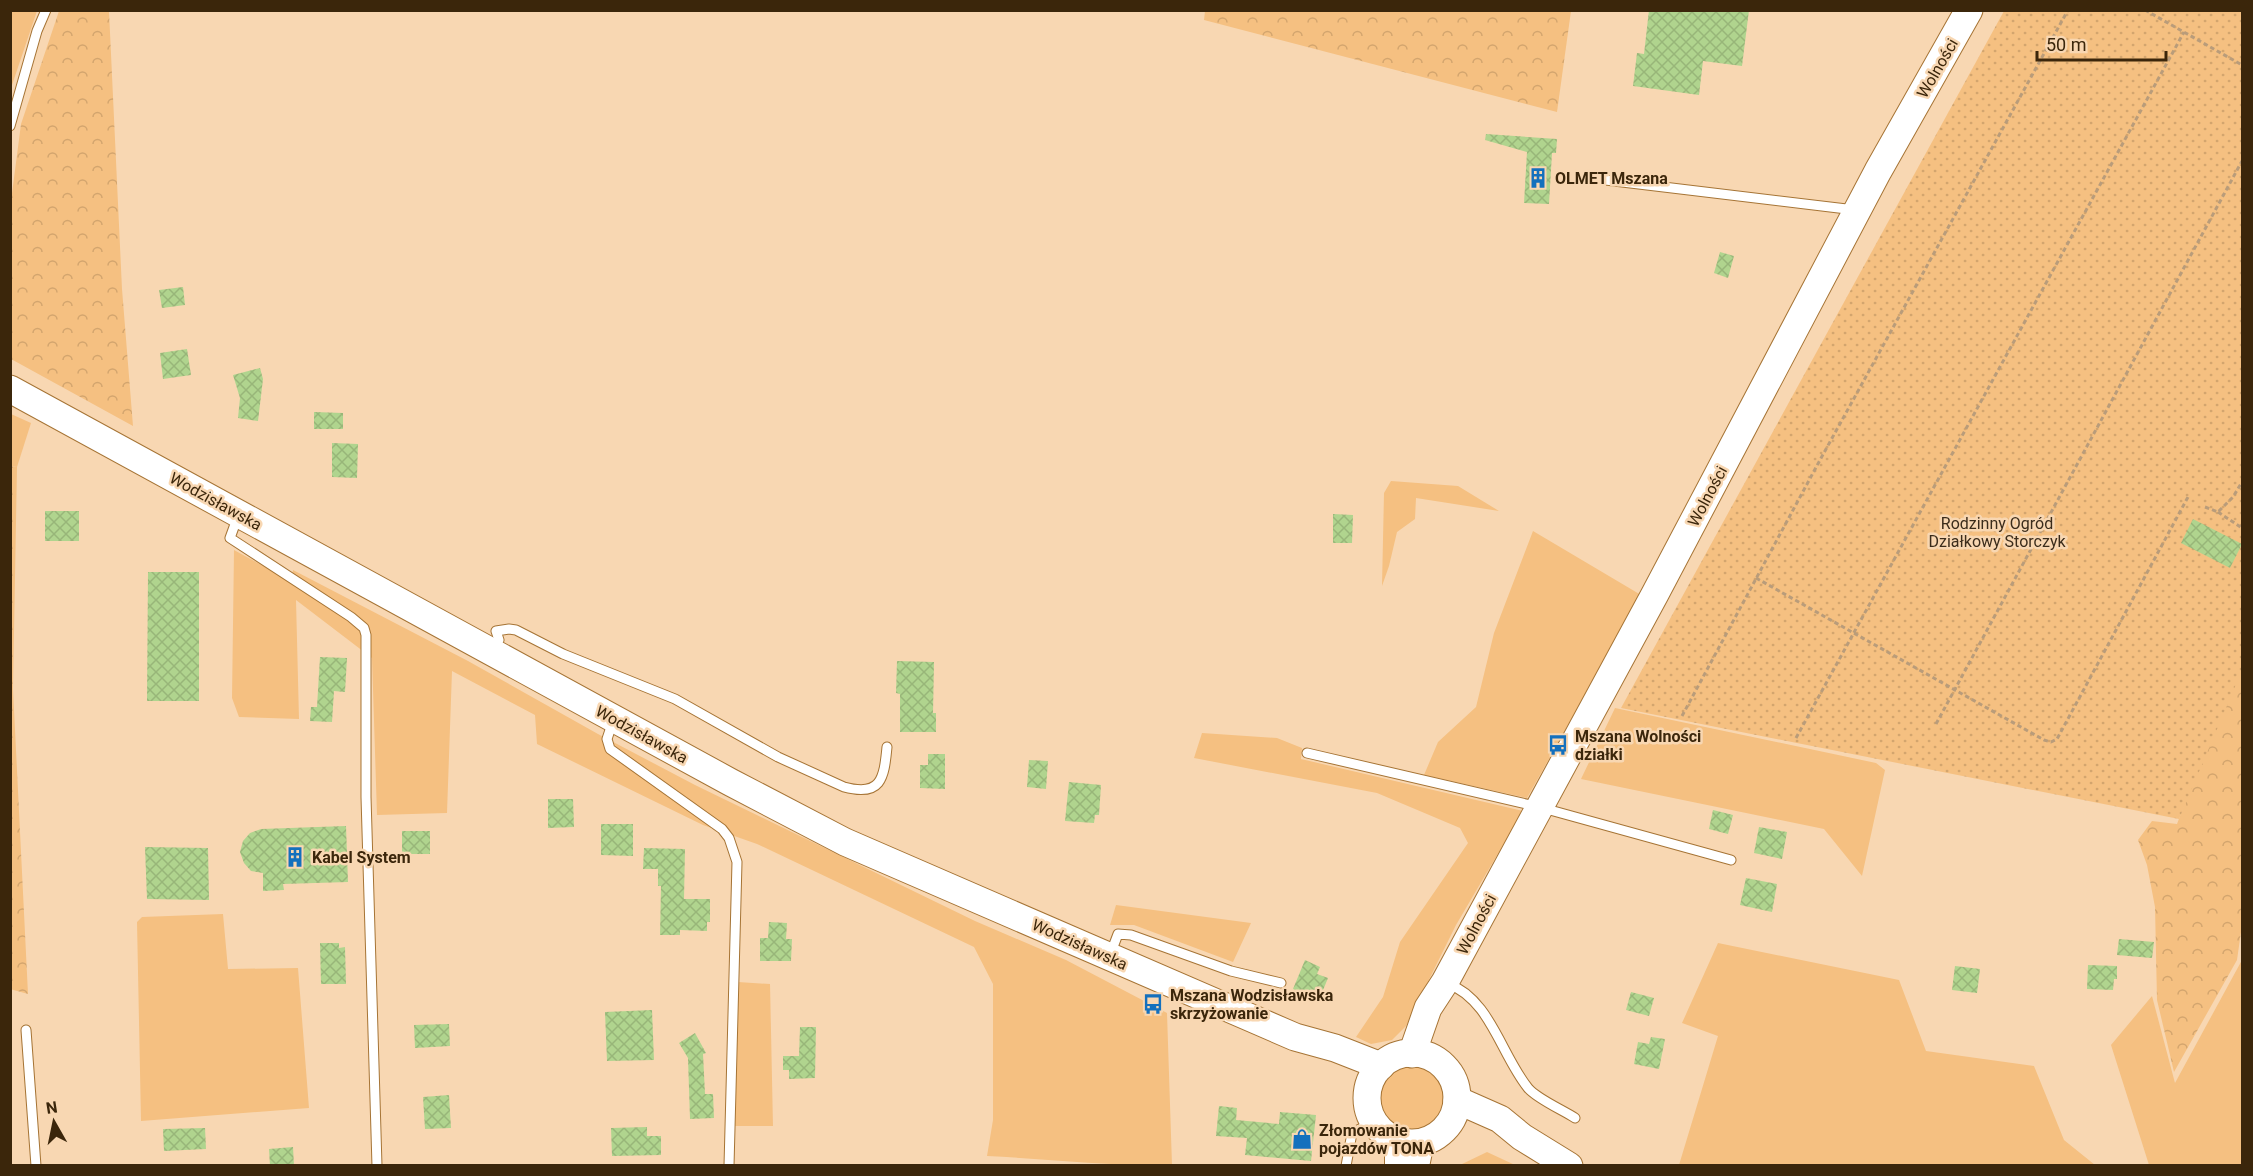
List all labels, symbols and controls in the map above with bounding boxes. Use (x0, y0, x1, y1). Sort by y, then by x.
scale bar (2037, 24, 2166, 62)
text: 50 m (2046, 34, 2086, 55)
street label: Wolności (1913, 35, 1962, 101)
building icon: OLMET Mszana (1526, 166, 1550, 190)
place label: OLMET Mszana (1555, 169, 1668, 188)
street label: Wolności (1684, 463, 1731, 530)
street label: Wodzisławska (166, 468, 265, 535)
park label: Rodzinny Ogród Działkowy Storczyk (1928, 514, 2066, 551)
street label: Wodzisławska (592, 701, 691, 768)
place label: Mszana Wolności działki (1575, 727, 1701, 764)
bus stop icon: Mszana Wolności działki (1546, 733, 1570, 757)
building icon: Kabel System (283, 845, 307, 869)
place label: Kabel System (312, 848, 411, 867)
street label: Wolności (1453, 891, 1500, 958)
street label: Wodzisławska (1029, 915, 1130, 974)
place label: Mszana Wodzisławska skrzyżowanie (1170, 986, 1334, 1023)
bus stop icon: Mszana Wodzisławska skrzyżowanie (1141, 992, 1165, 1016)
north arrow (24, 1092, 84, 1152)
text: N (45, 1097, 59, 1118)
place label: Złomowanie pojazdów TONA (1319, 1121, 1434, 1158)
shop icon: Złomowanie pojazdów TONA (1290, 1127, 1314, 1151)

